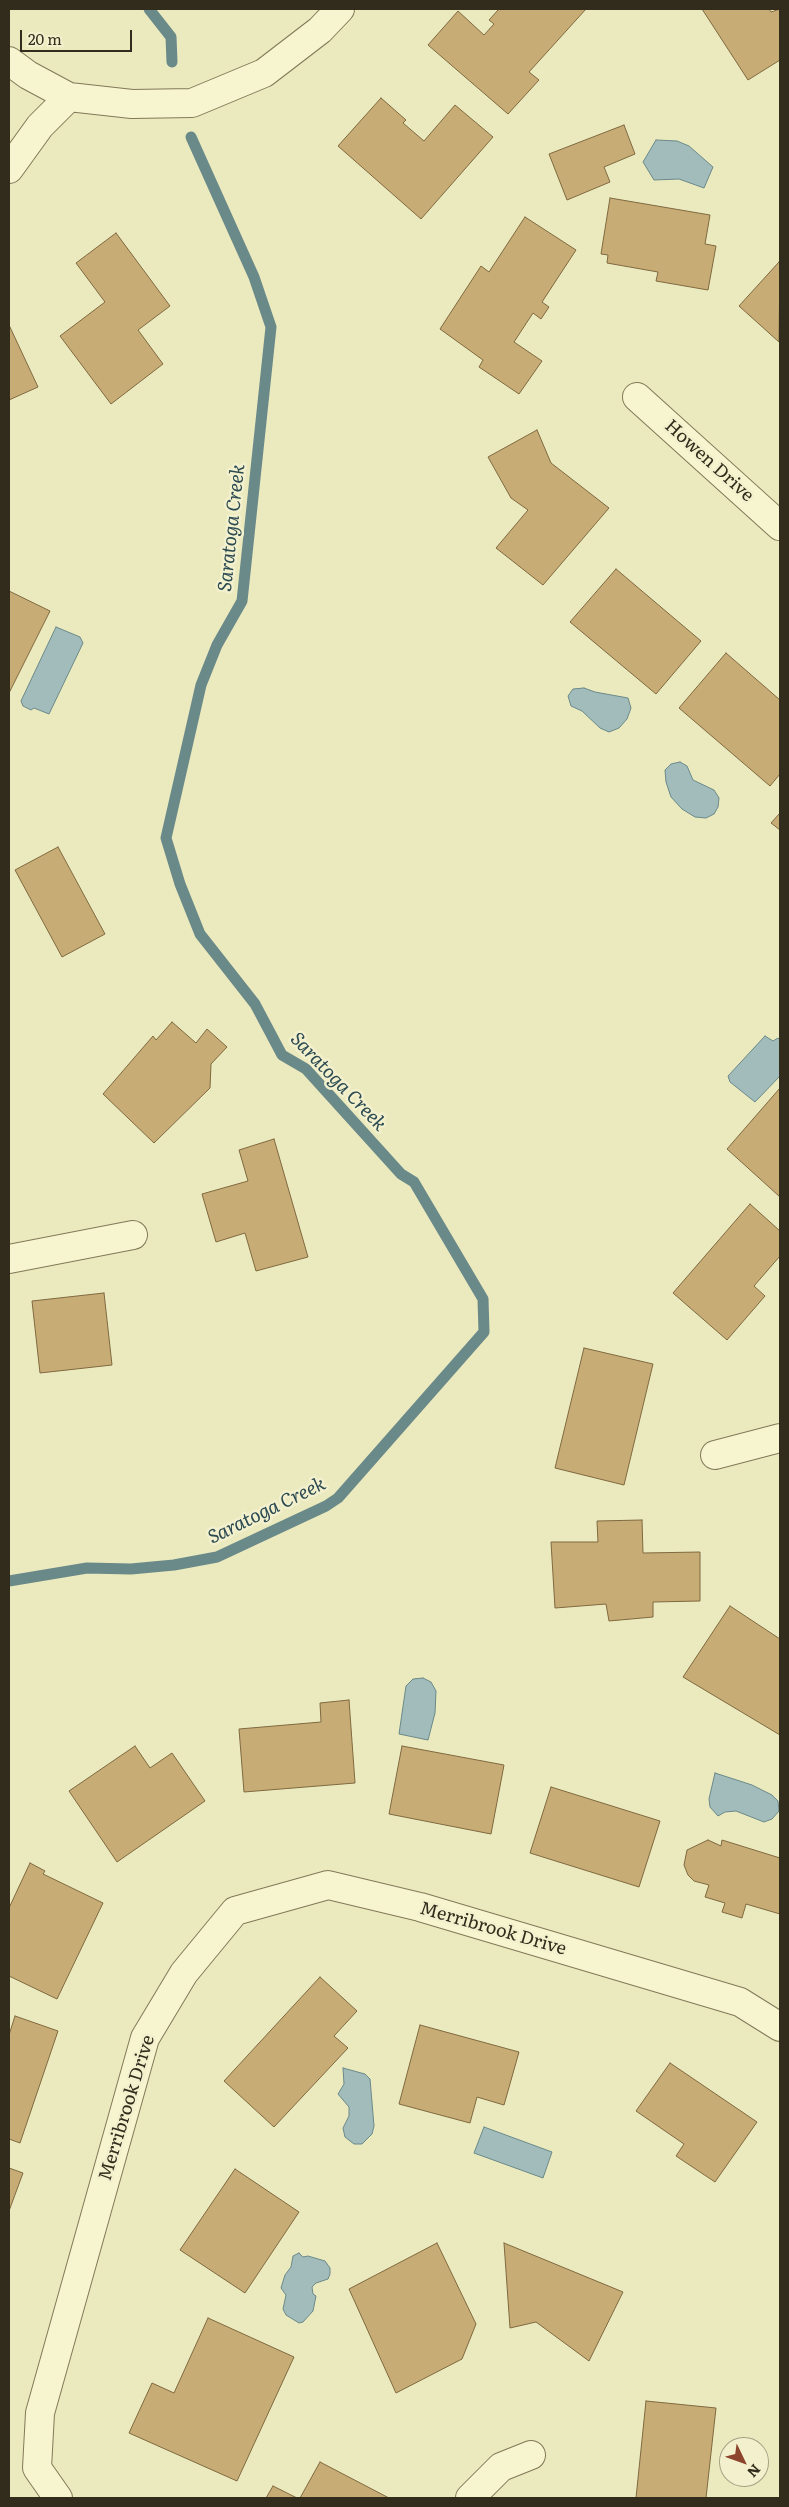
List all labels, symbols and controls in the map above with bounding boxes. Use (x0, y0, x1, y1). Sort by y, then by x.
scale bar (22, 20, 135, 52)
text: 20 m (28, 27, 62, 50)
street label: Howen Drive (660, 415, 758, 507)
water label: Saratoga Creek (214, 463, 250, 593)
water label: Saratoga Creek (285, 1028, 391, 1136)
water label: Saratoga Creek (204, 1473, 330, 1549)
street label: Merribrook Drive (417, 1898, 569, 1960)
street label: Merribrook Drive (95, 2033, 159, 2183)
north arrow (719, 2437, 769, 2487)
text: N (743, 2460, 766, 2482)

